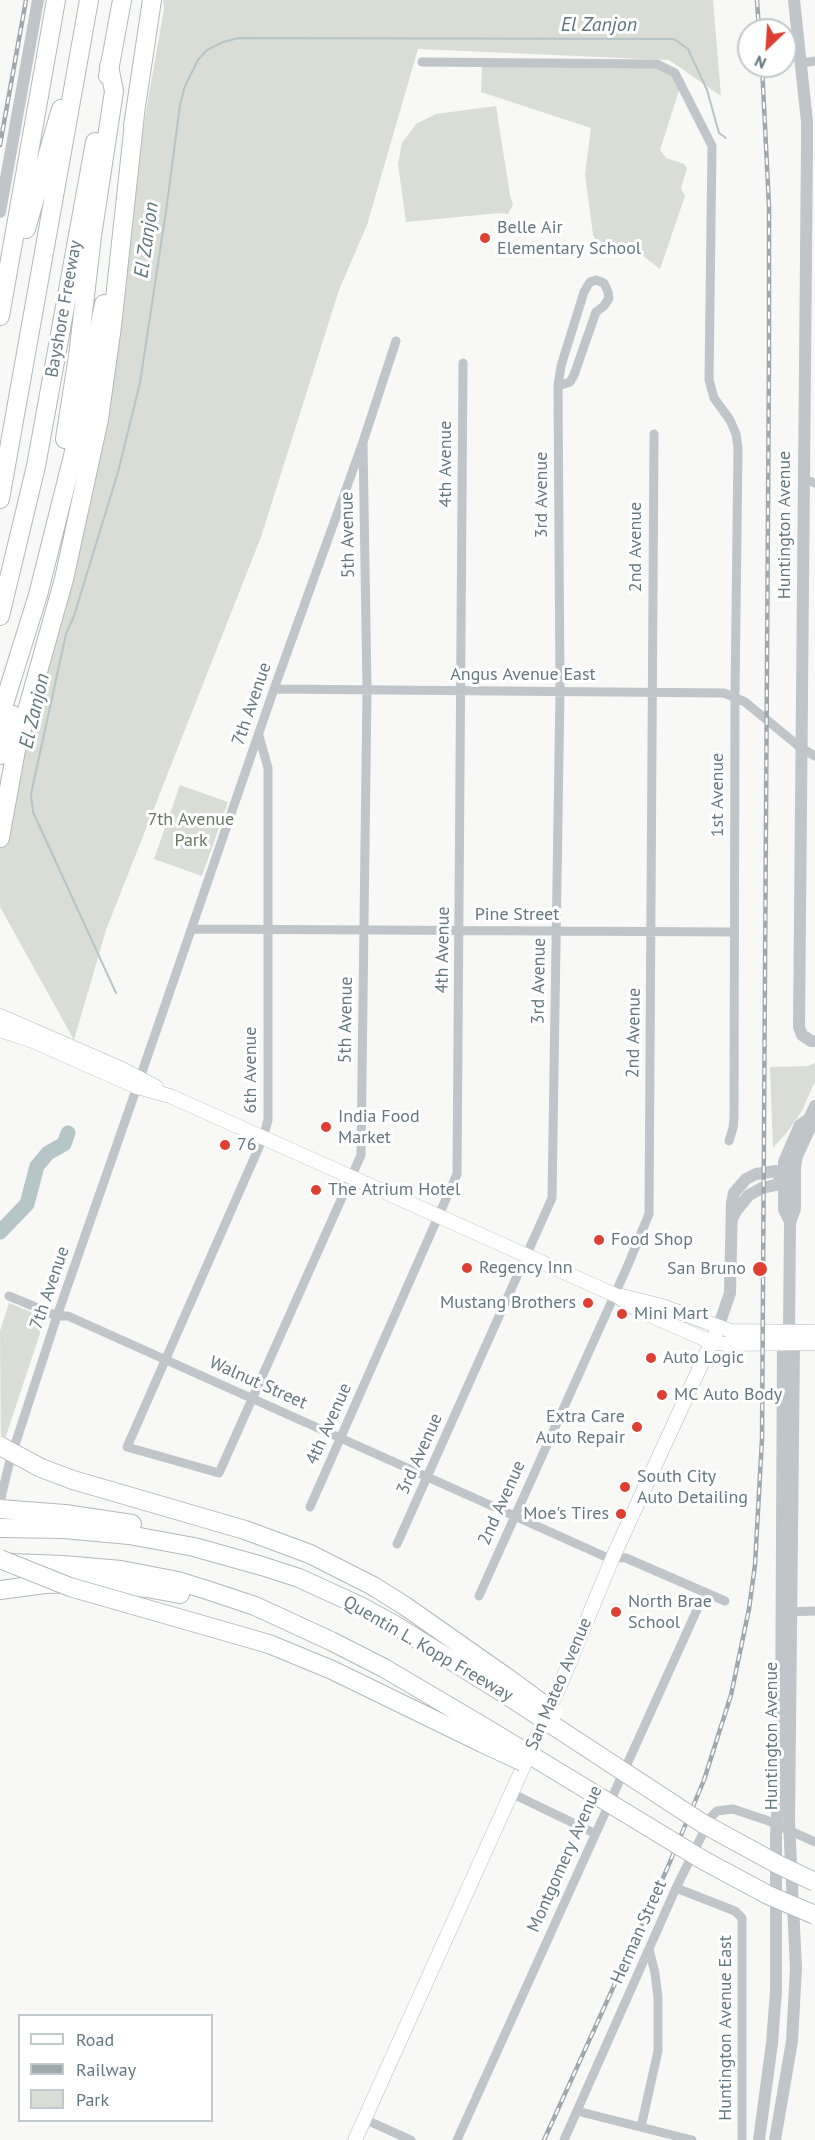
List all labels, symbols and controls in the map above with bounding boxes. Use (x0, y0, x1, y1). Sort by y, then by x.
water label: El Zanjon (561, 13, 637, 37)
north arrow (737, 18, 797, 78)
text: N (751, 51, 769, 74)
water label: El Zanjon (130, 200, 164, 280)
place label: Belle Air Elementary School (497, 217, 641, 260)
marker: Belle Air Elementary School (478, 231, 492, 245)
street label: Bayshore Freeway (41, 239, 87, 379)
street label: 4th Avenue (435, 421, 457, 507)
street label: Huntington Avenue (774, 451, 796, 599)
street label: 3rd Avenue (531, 452, 553, 538)
street label: 5th Avenue (336, 491, 360, 579)
street label: 2nd Avenue (625, 502, 647, 592)
street label: 7th Avenue (228, 660, 276, 748)
street label: Angus Avenue East (450, 664, 596, 686)
water label: El Zanjon (15, 671, 55, 751)
street label: 1st Avenue (707, 753, 729, 837)
park label: 7th Avenue Park (148, 809, 234, 852)
street label: Pine Street (475, 904, 559, 926)
street label: 4th Avenue (431, 906, 455, 994)
street label: 3rd Avenue (527, 938, 551, 1024)
street label: 5th Avenue (334, 976, 358, 1064)
street label: 2nd Avenue (622, 988, 646, 1078)
street label: 6th Avenue (240, 1027, 262, 1113)
place label: India Food Market (338, 1106, 420, 1148)
marker: India Food Market (319, 1120, 333, 1134)
place label: 76 (237, 1134, 257, 1156)
marker: 76 (218, 1138, 232, 1152)
place label: The Atrium Hotel (328, 1179, 460, 1201)
marker: The Atrium Hotel (309, 1183, 323, 1197)
place label: Food Shop (611, 1229, 693, 1251)
marker: Food Shop (592, 1233, 606, 1247)
street label: 7th Avenue (26, 1244, 74, 1332)
place label: Regency Inn (479, 1257, 572, 1279)
place label: San Bruno (667, 1258, 746, 1280)
marker: San Bruno (751, 1260, 769, 1278)
marker: Regency Inn (460, 1261, 474, 1275)
place label: Mustang Brothers (440, 1292, 576, 1314)
marker: Mustang Brothers (581, 1296, 595, 1310)
place label: Mini Mart (634, 1303, 708, 1325)
marker: Mini Mart (615, 1307, 629, 1321)
place label: Auto Logic (663, 1347, 744, 1369)
marker: Auto Logic (644, 1351, 658, 1365)
street label: Walnut Street (206, 1352, 310, 1414)
street label: 4th Avenue (301, 1380, 357, 1468)
place label: MC Auto Body (674, 1384, 782, 1406)
marker: MC Auto Body (655, 1388, 669, 1402)
place label: Extra Care Auto Repair (536, 1406, 625, 1448)
street label: 3rd Avenue (393, 1410, 447, 1498)
marker: Extra Care Auto Repair (630, 1420, 644, 1434)
street label: 2nd Avenue (474, 1457, 530, 1549)
place label: South City Auto Detailing (637, 1466, 748, 1508)
marker: South City Auto Detailing (618, 1480, 632, 1494)
place label: Moe's Tires (523, 1503, 609, 1525)
marker: Moe's Tires (614, 1507, 628, 1521)
place label: North Brae School (628, 1591, 712, 1634)
street label: Quentin L. Kopp Freeway (339, 1592, 517, 1706)
marker: North Brae School (609, 1605, 623, 1619)
street label: San Mateo Avenue (521, 1615, 597, 1753)
street label: Huntington Avenue (761, 1662, 783, 1810)
street label: Montgomery Avenue (523, 1782, 607, 1936)
street label: Herman Street (606, 1877, 672, 1987)
street label: Huntington Avenue East (715, 1935, 737, 2121)
legend (18, 2014, 213, 2122)
text: Road (76, 2028, 114, 2051)
text: Railway (76, 2058, 136, 2081)
text: Park (76, 2088, 109, 2111)

